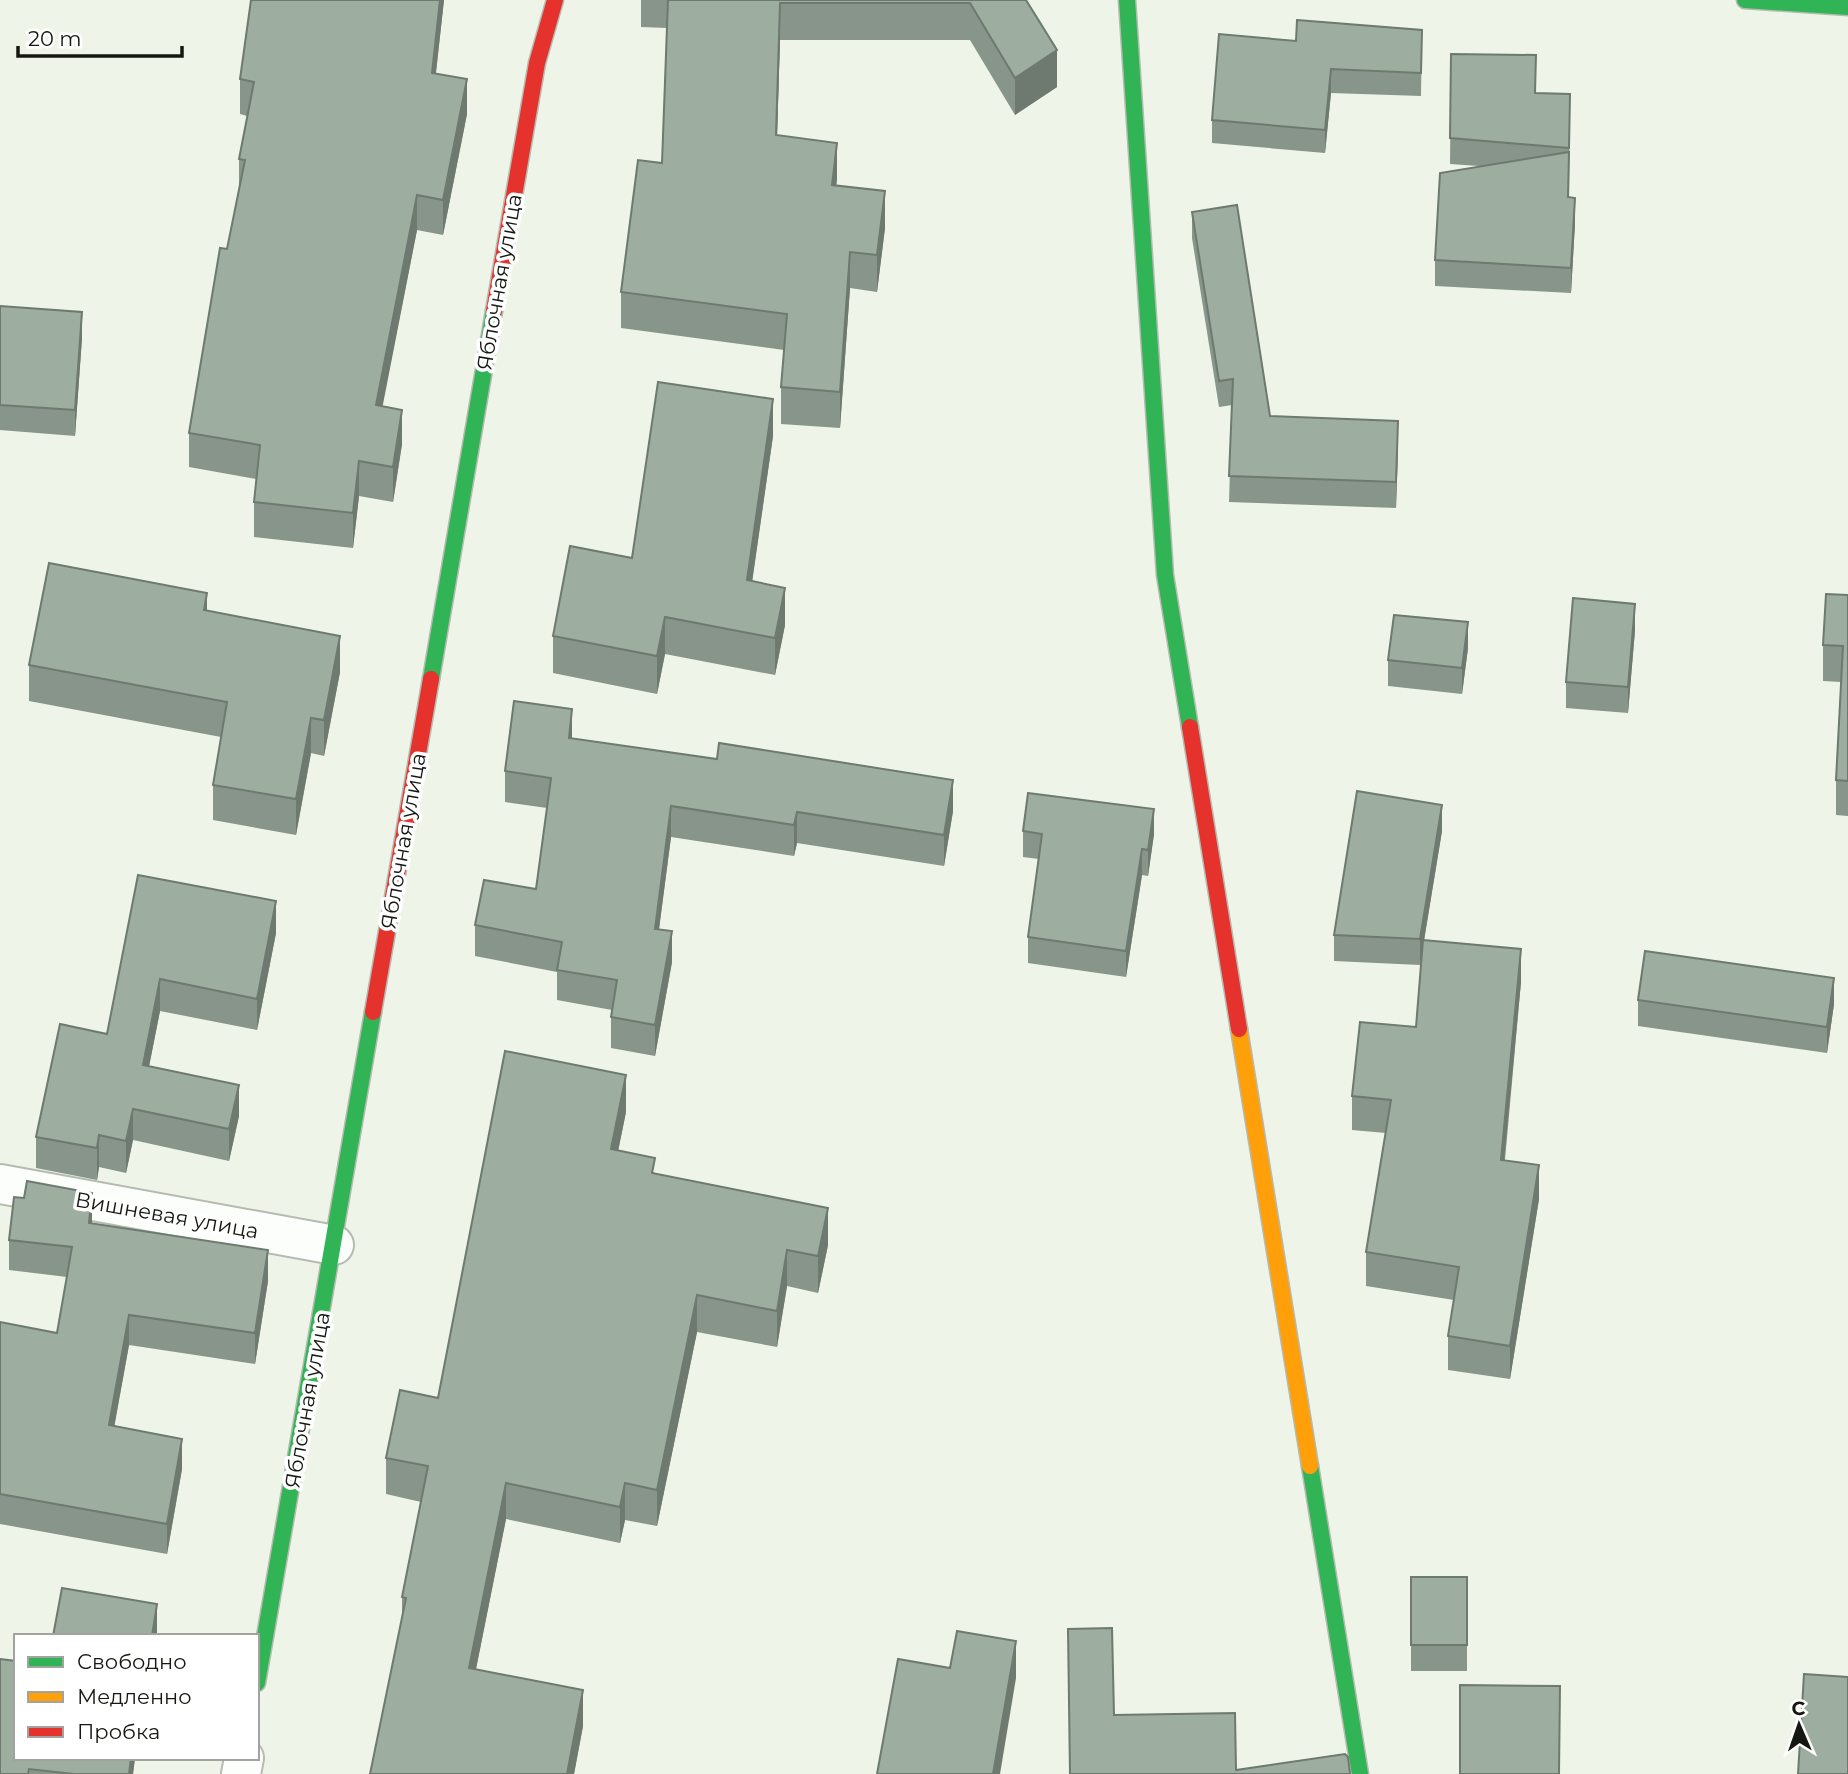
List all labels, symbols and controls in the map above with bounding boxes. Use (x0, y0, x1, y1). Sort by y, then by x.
scale bar (18, 14, 182, 58)
text: 20 m (28, 26, 82, 51)
street label: Яблочная улица (471, 192, 527, 372)
street label: Яблочная улица (375, 751, 431, 931)
street label: Вишневая улица (73, 1187, 261, 1243)
street label: Яблочная улица (279, 1310, 335, 1490)
legend (14, 1634, 259, 1760)
text: Свободно (77, 1649, 187, 1674)
text: Медленно (77, 1684, 192, 1709)
north arrow (1764, 1690, 1834, 1760)
text: С (1791, 1697, 1806, 1720)
text: Пробка (77, 1719, 160, 1744)

